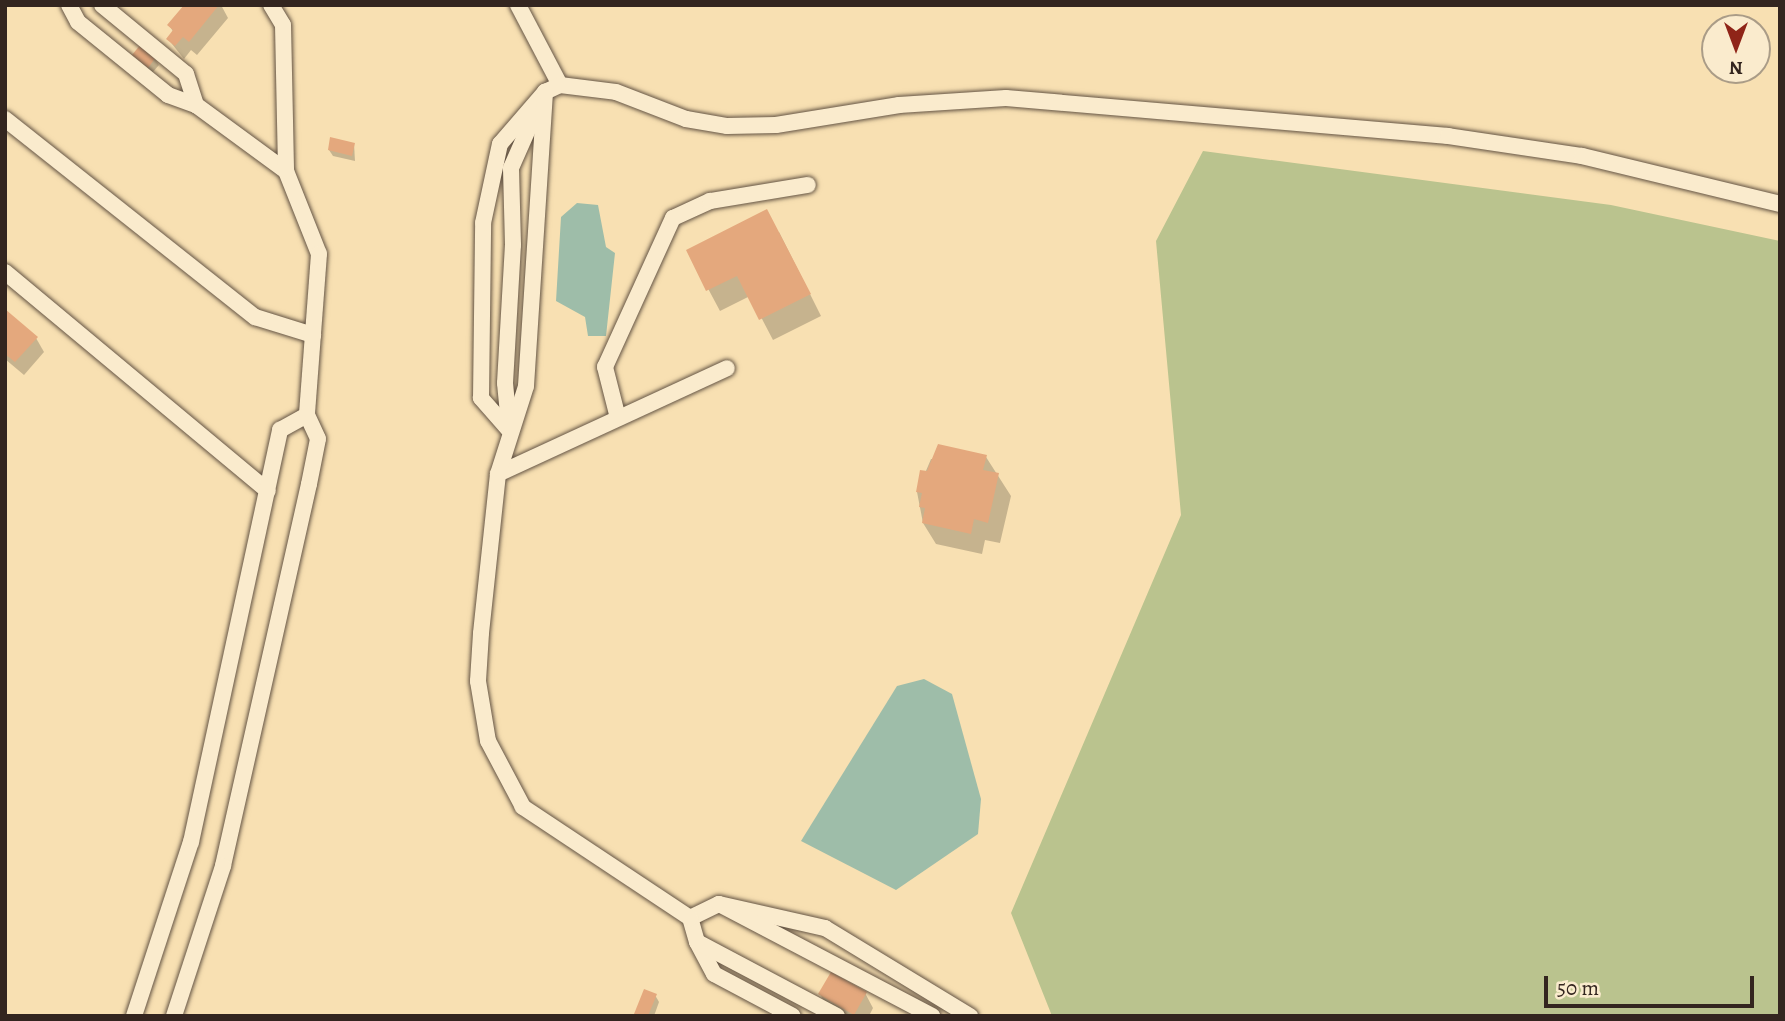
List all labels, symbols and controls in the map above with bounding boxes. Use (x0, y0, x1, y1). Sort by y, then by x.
north arrow (1701, 14, 1771, 84)
text: N (1729, 55, 1743, 81)
scale bar (1547, 962, 1757, 1006)
text: 50 m (1557, 974, 1599, 1002)

